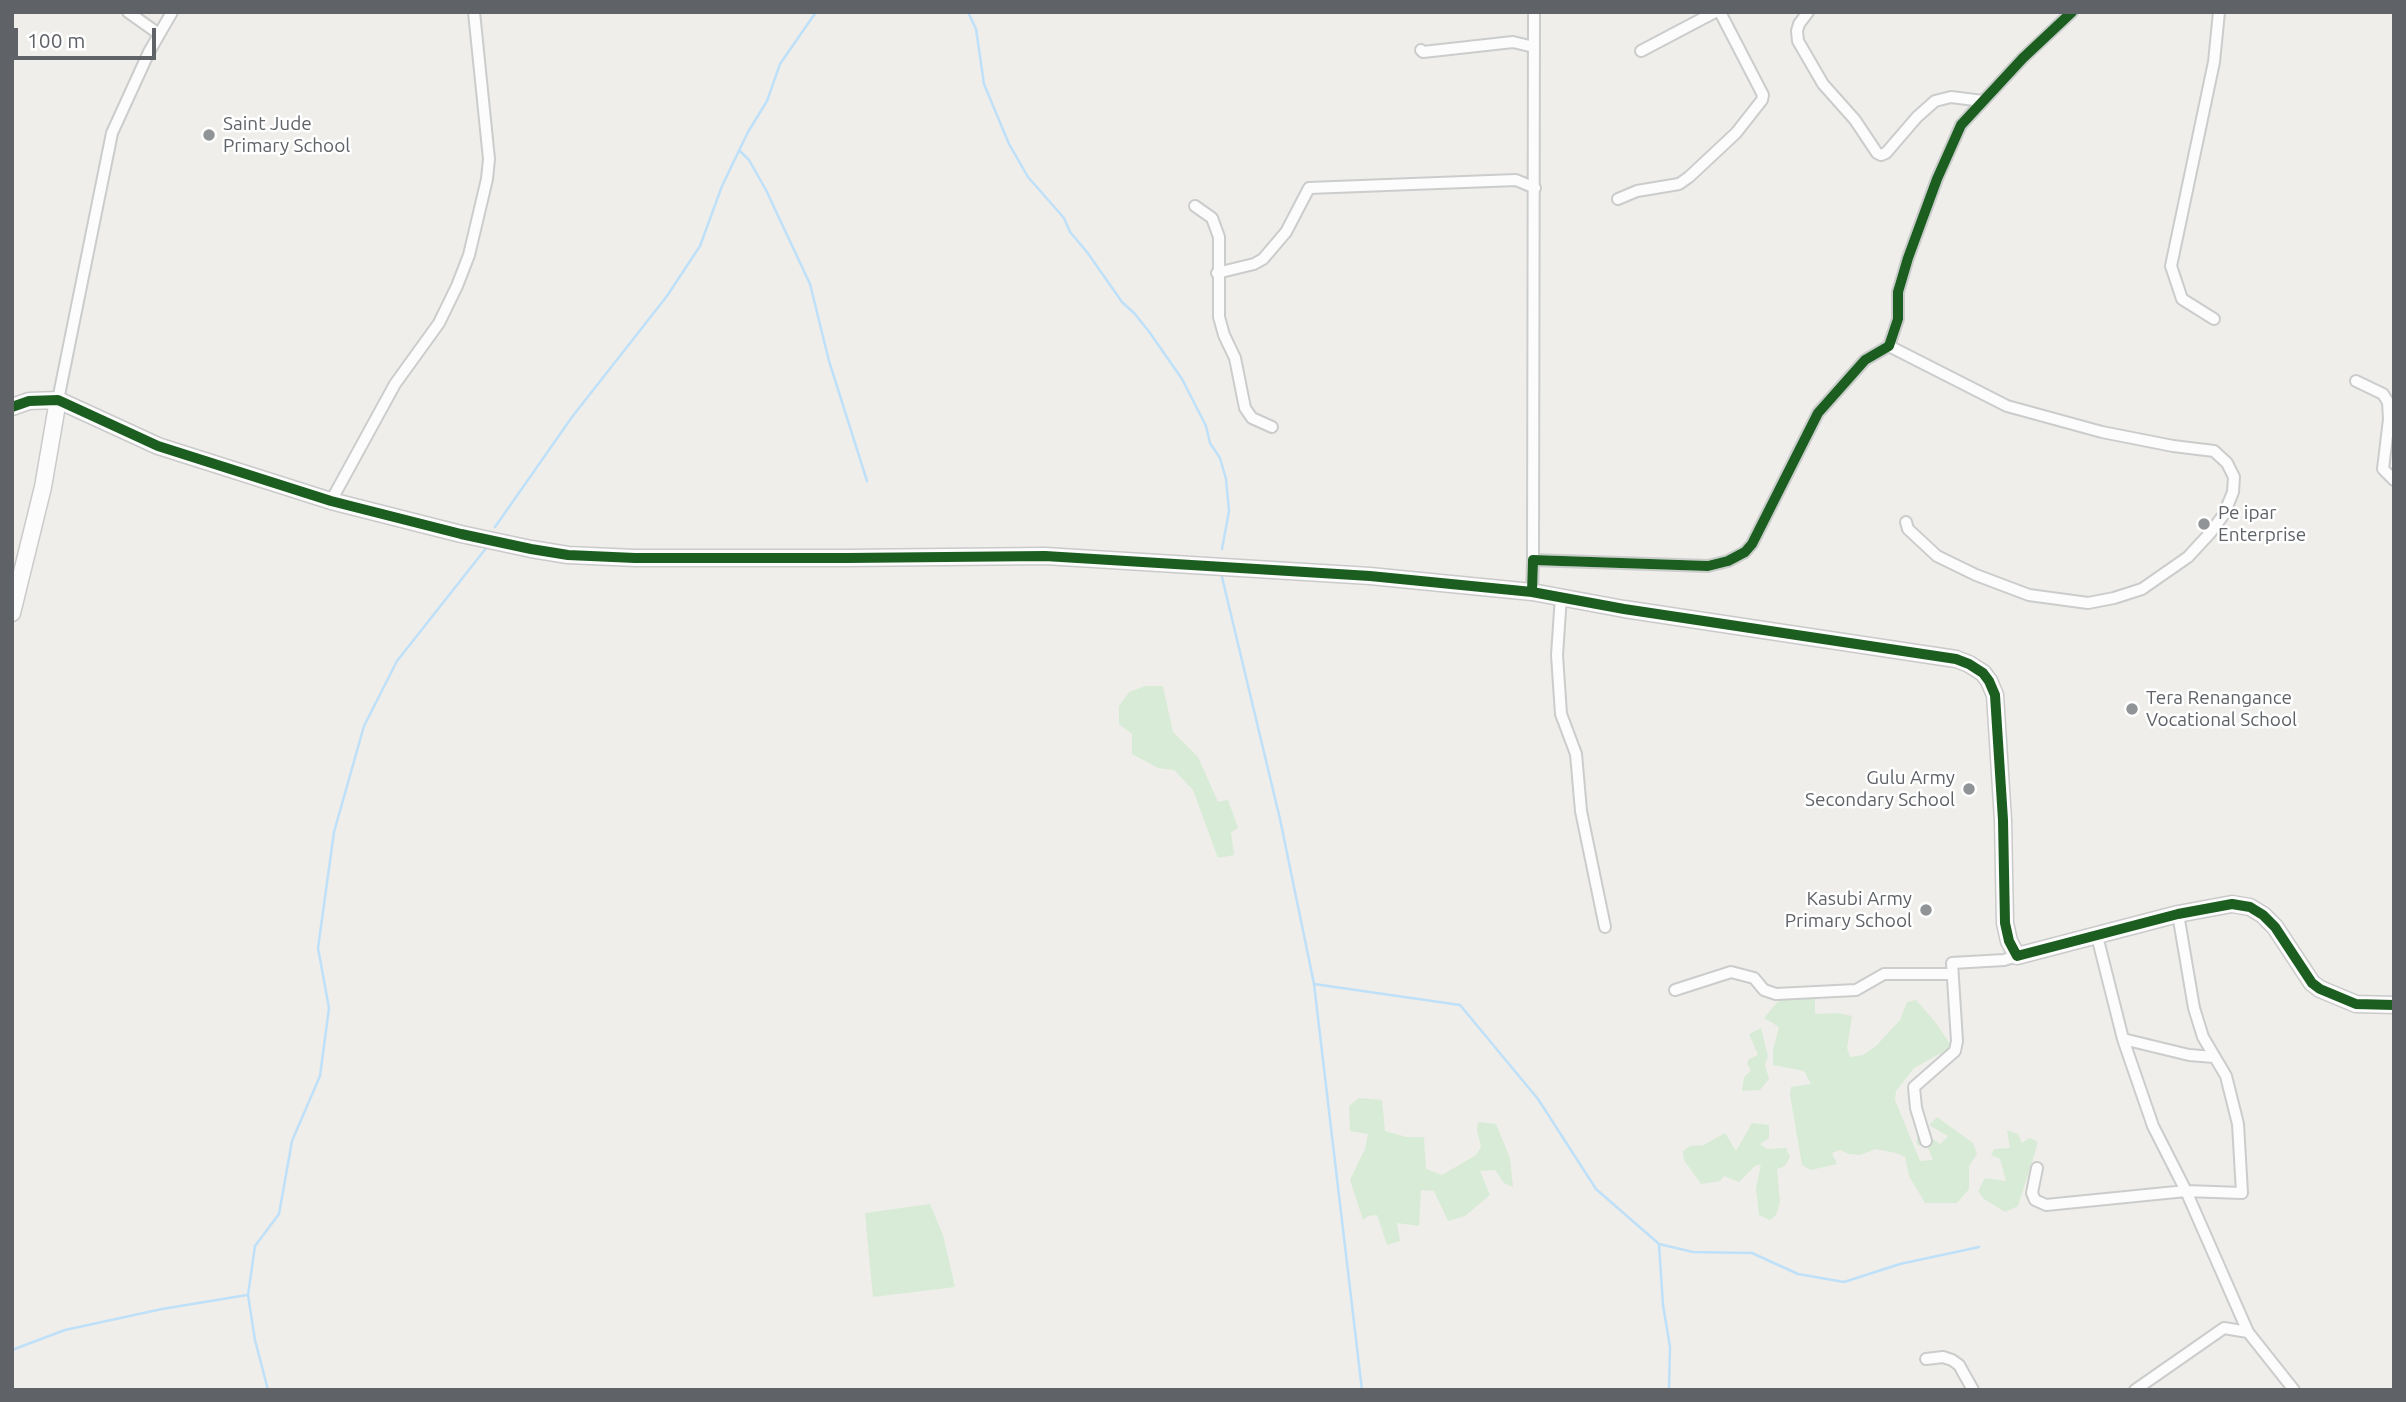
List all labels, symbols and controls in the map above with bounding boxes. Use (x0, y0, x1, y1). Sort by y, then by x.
scale bar (18, 14, 159, 58)
text: 100 m (27, 28, 85, 52)
place label: Saint Jude Primary School (223, 113, 350, 157)
marker: Saint Jude Primary School (201, 127, 217, 143)
place label: Pe ipar Enterprise (2218, 502, 2306, 546)
marker: Pe ipar Enterprise (2196, 516, 2212, 532)
place label: Tera Renangance Vocational School (2146, 687, 2297, 731)
marker: Tera Renangance Vocational School (2124, 701, 2140, 717)
place label: Gulu Army Secondary School (1805, 767, 1955, 811)
marker: Gulu Army Secondary School (1961, 781, 1977, 797)
place label: Kasubi Army Primary School (1785, 888, 1912, 932)
marker: Kasubi Army Primary School (1918, 902, 1934, 918)

